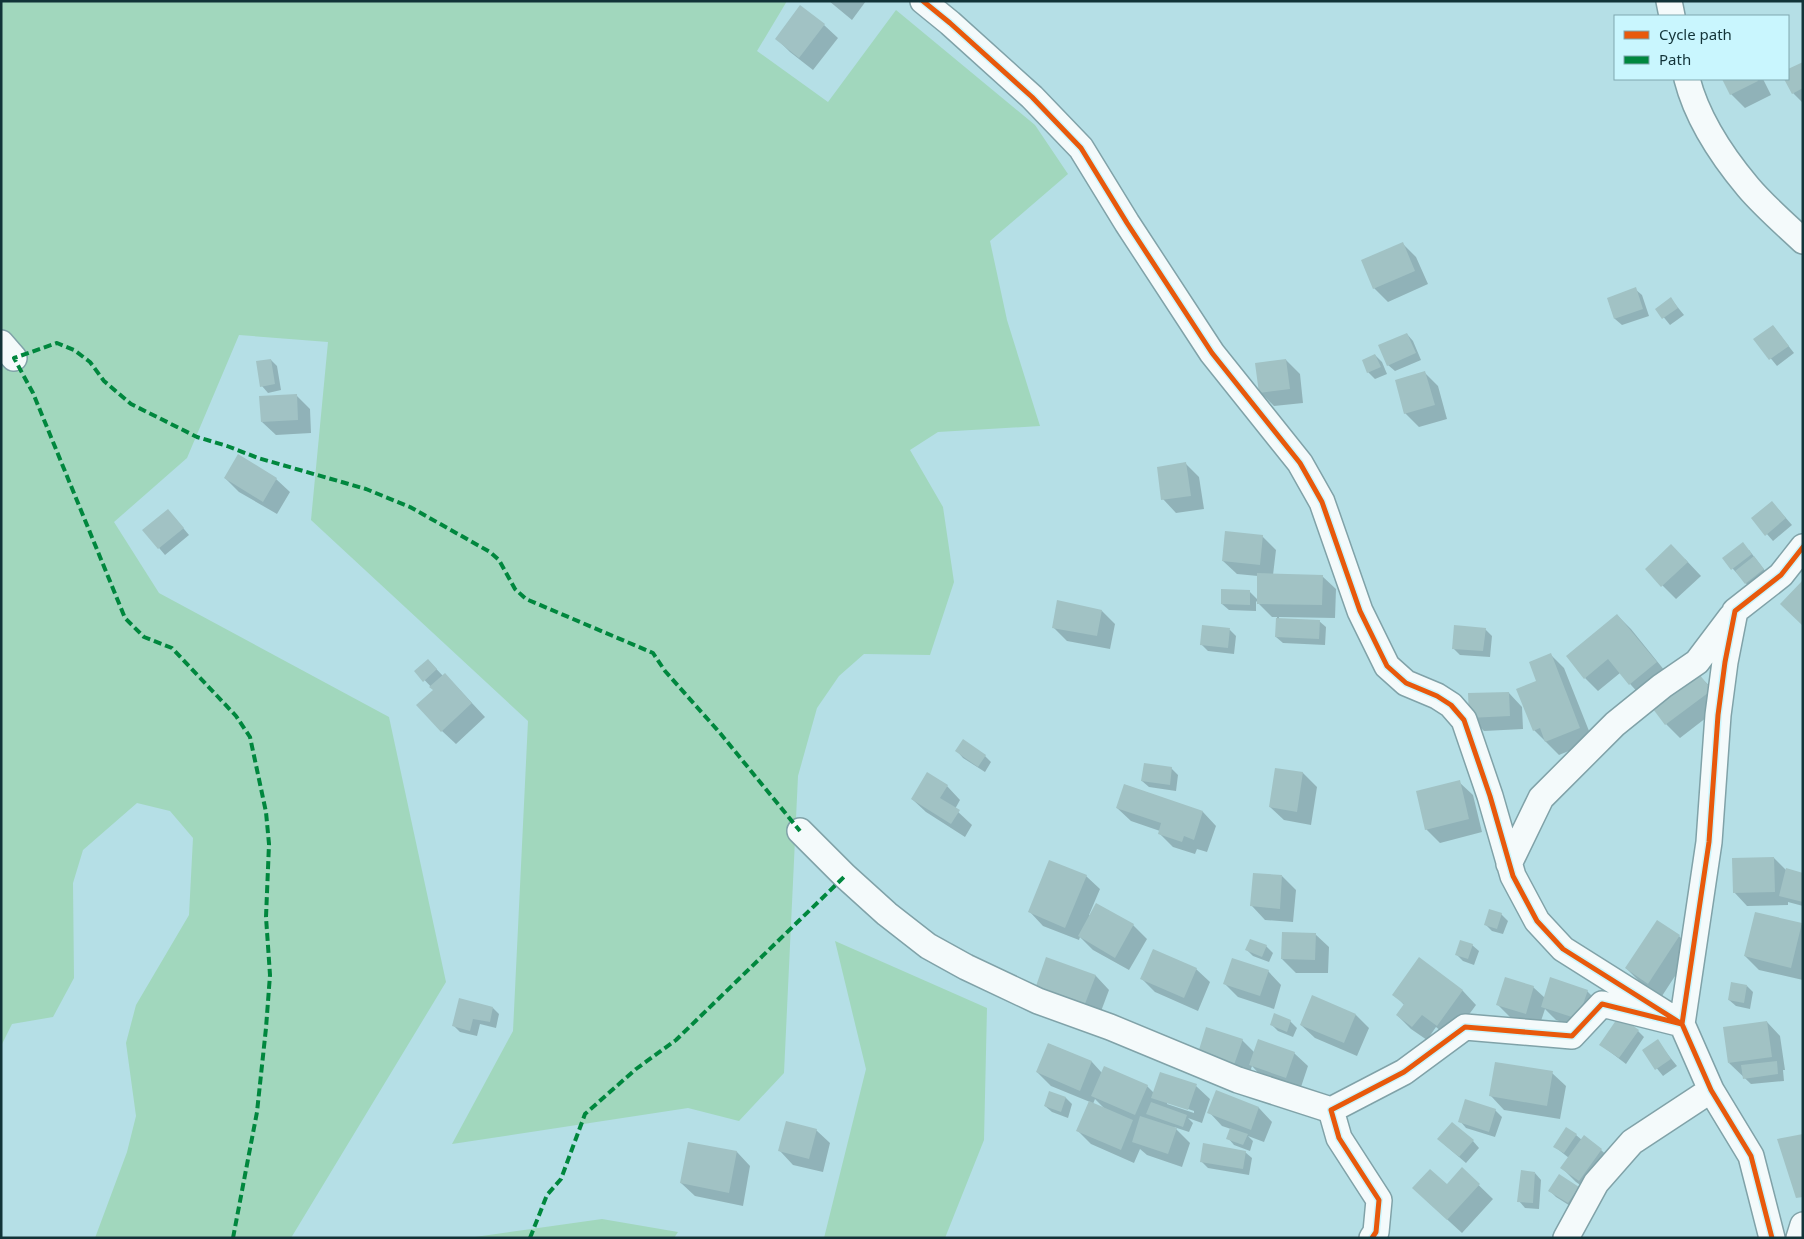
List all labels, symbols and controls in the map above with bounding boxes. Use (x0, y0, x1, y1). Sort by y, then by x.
legend (1614, 15, 1789, 80)
text: Cycle path (1659, 24, 1732, 44)
text: Path (1659, 49, 1691, 69)

